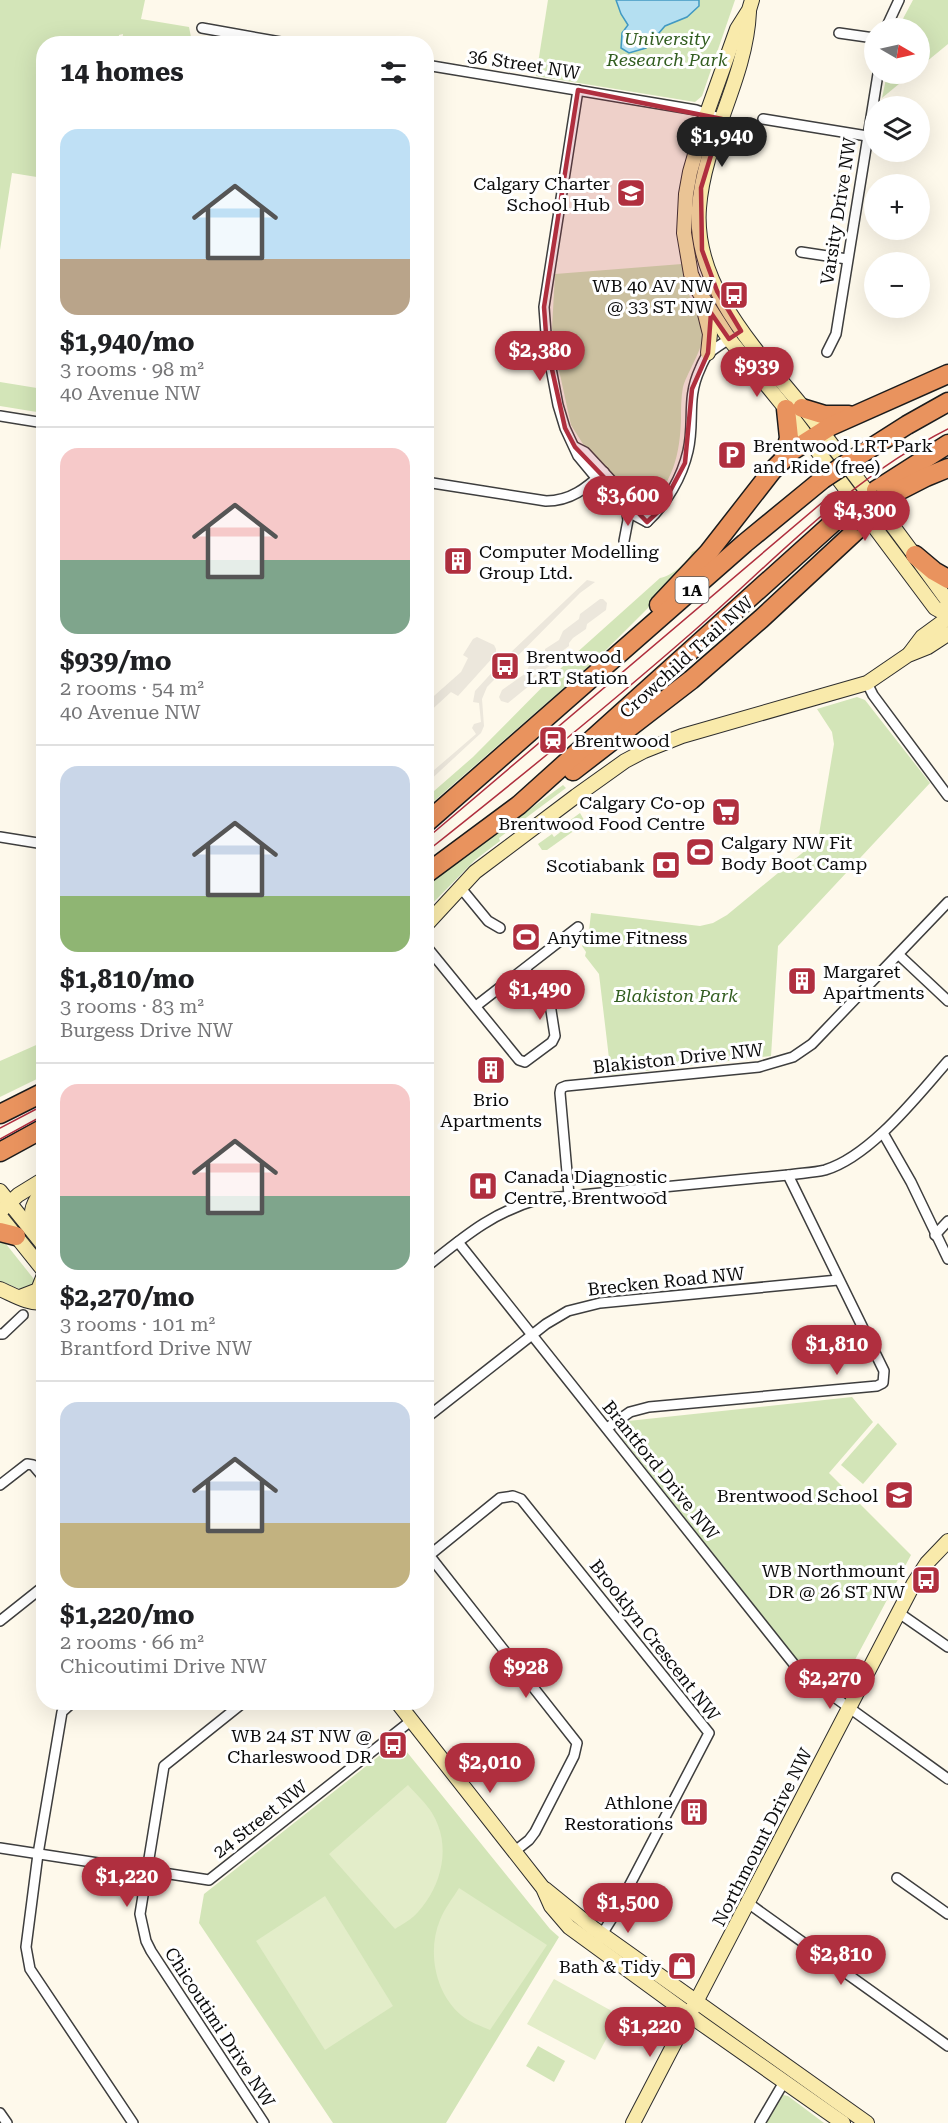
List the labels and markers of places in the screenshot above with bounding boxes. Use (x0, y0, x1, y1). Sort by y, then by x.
pin: $1,940 (673, 117, 771, 168)
place label: Calgary Charter School Hub (473, 173, 610, 215)
school or university icon: Calgary Charter School Hub (615, 177, 647, 209)
place label: WB 40 AV NW @ 33 ST NW (592, 275, 714, 317)
bus stop icon: WB 40 AV NW @ 33 ST NW (718, 279, 750, 311)
pin: $2,380 (491, 331, 589, 382)
pin: $939 (721, 347, 793, 398)
place label: Brentwood LRT Park and Ride (free) (753, 435, 933, 477)
parking icon: Brentwood LRT Park and Ride (free) (716, 439, 748, 471)
pin: $3,600 (579, 476, 677, 527)
pin: $4,300 (816, 491, 914, 542)
place label: Computer Modelling Group Ltd. (479, 541, 660, 583)
building icon: Computer Modelling Group Ltd. (442, 545, 474, 577)
place label: Brentwood LRT Station (526, 646, 629, 688)
bus stop icon: Brentwood LRT Station (489, 650, 521, 682)
station icon: Brentwood (537, 724, 569, 756)
place label: Brentwood (574, 730, 670, 751)
place label: Calgary Co-op Brentwood Food Centre (498, 792, 705, 834)
supermarket icon: Calgary Co-op Brentwood Food Centre (710, 796, 742, 828)
place label: Calgary NW Fit Body Boot Camp (721, 832, 867, 874)
sports icon: Calgary NW Fit Body Boot Camp (684, 836, 716, 868)
bank icon: Scotiabank (650, 849, 682, 881)
place label: Scotiabank (546, 855, 645, 876)
sports icon: Anytime Fitness (510, 921, 542, 953)
place label: Anytime Fitness (547, 927, 687, 948)
place label: Margaret Apartments (823, 961, 924, 1003)
building icon: Margaret Apartments (786, 965, 818, 997)
pin: $1,490 (491, 970, 589, 1021)
building icon: Brio Apartments (475, 1054, 507, 1086)
place label: Brio Apartments (440, 1089, 542, 1131)
place label: Canada Diagnostic Centre, Brentwood (504, 1166, 668, 1208)
hospital icon: Canada Diagnostic Centre, Brentwood (467, 1170, 499, 1202)
pin: $1,810 (788, 1325, 886, 1376)
school or university icon: Brentwood School (883, 1479, 915, 1511)
place label: Brentwood School (717, 1485, 878, 1506)
place label: WB Northmount DR @ 26 ST NW (762, 1560, 906, 1602)
bus stop icon: WB Northmount DR @ 26 ST NW (910, 1564, 942, 1596)
pin: $928 (490, 1648, 562, 1699)
pin: $2,270 (781, 1659, 879, 1710)
place label: WB 24 ST NW @ Charleswood DR (227, 1725, 372, 1767)
bus stop icon: WB 24 ST NW @ Charleswood DR (377, 1729, 409, 1761)
pin: $2,010 (441, 1743, 539, 1794)
place label: Athlone Restorations (564, 1792, 673, 1834)
building icon: Athlone Restorations (678, 1796, 710, 1828)
pin: $1,220 (78, 1857, 176, 1908)
pin: $1,500 (579, 1883, 677, 1934)
pin: $2,810 (792, 1935, 890, 1986)
shop icon: Bath & Tidy (666, 1950, 698, 1982)
place label: Bath & Tidy (559, 1956, 661, 1977)
pin: $1,220 (601, 2007, 699, 2058)

